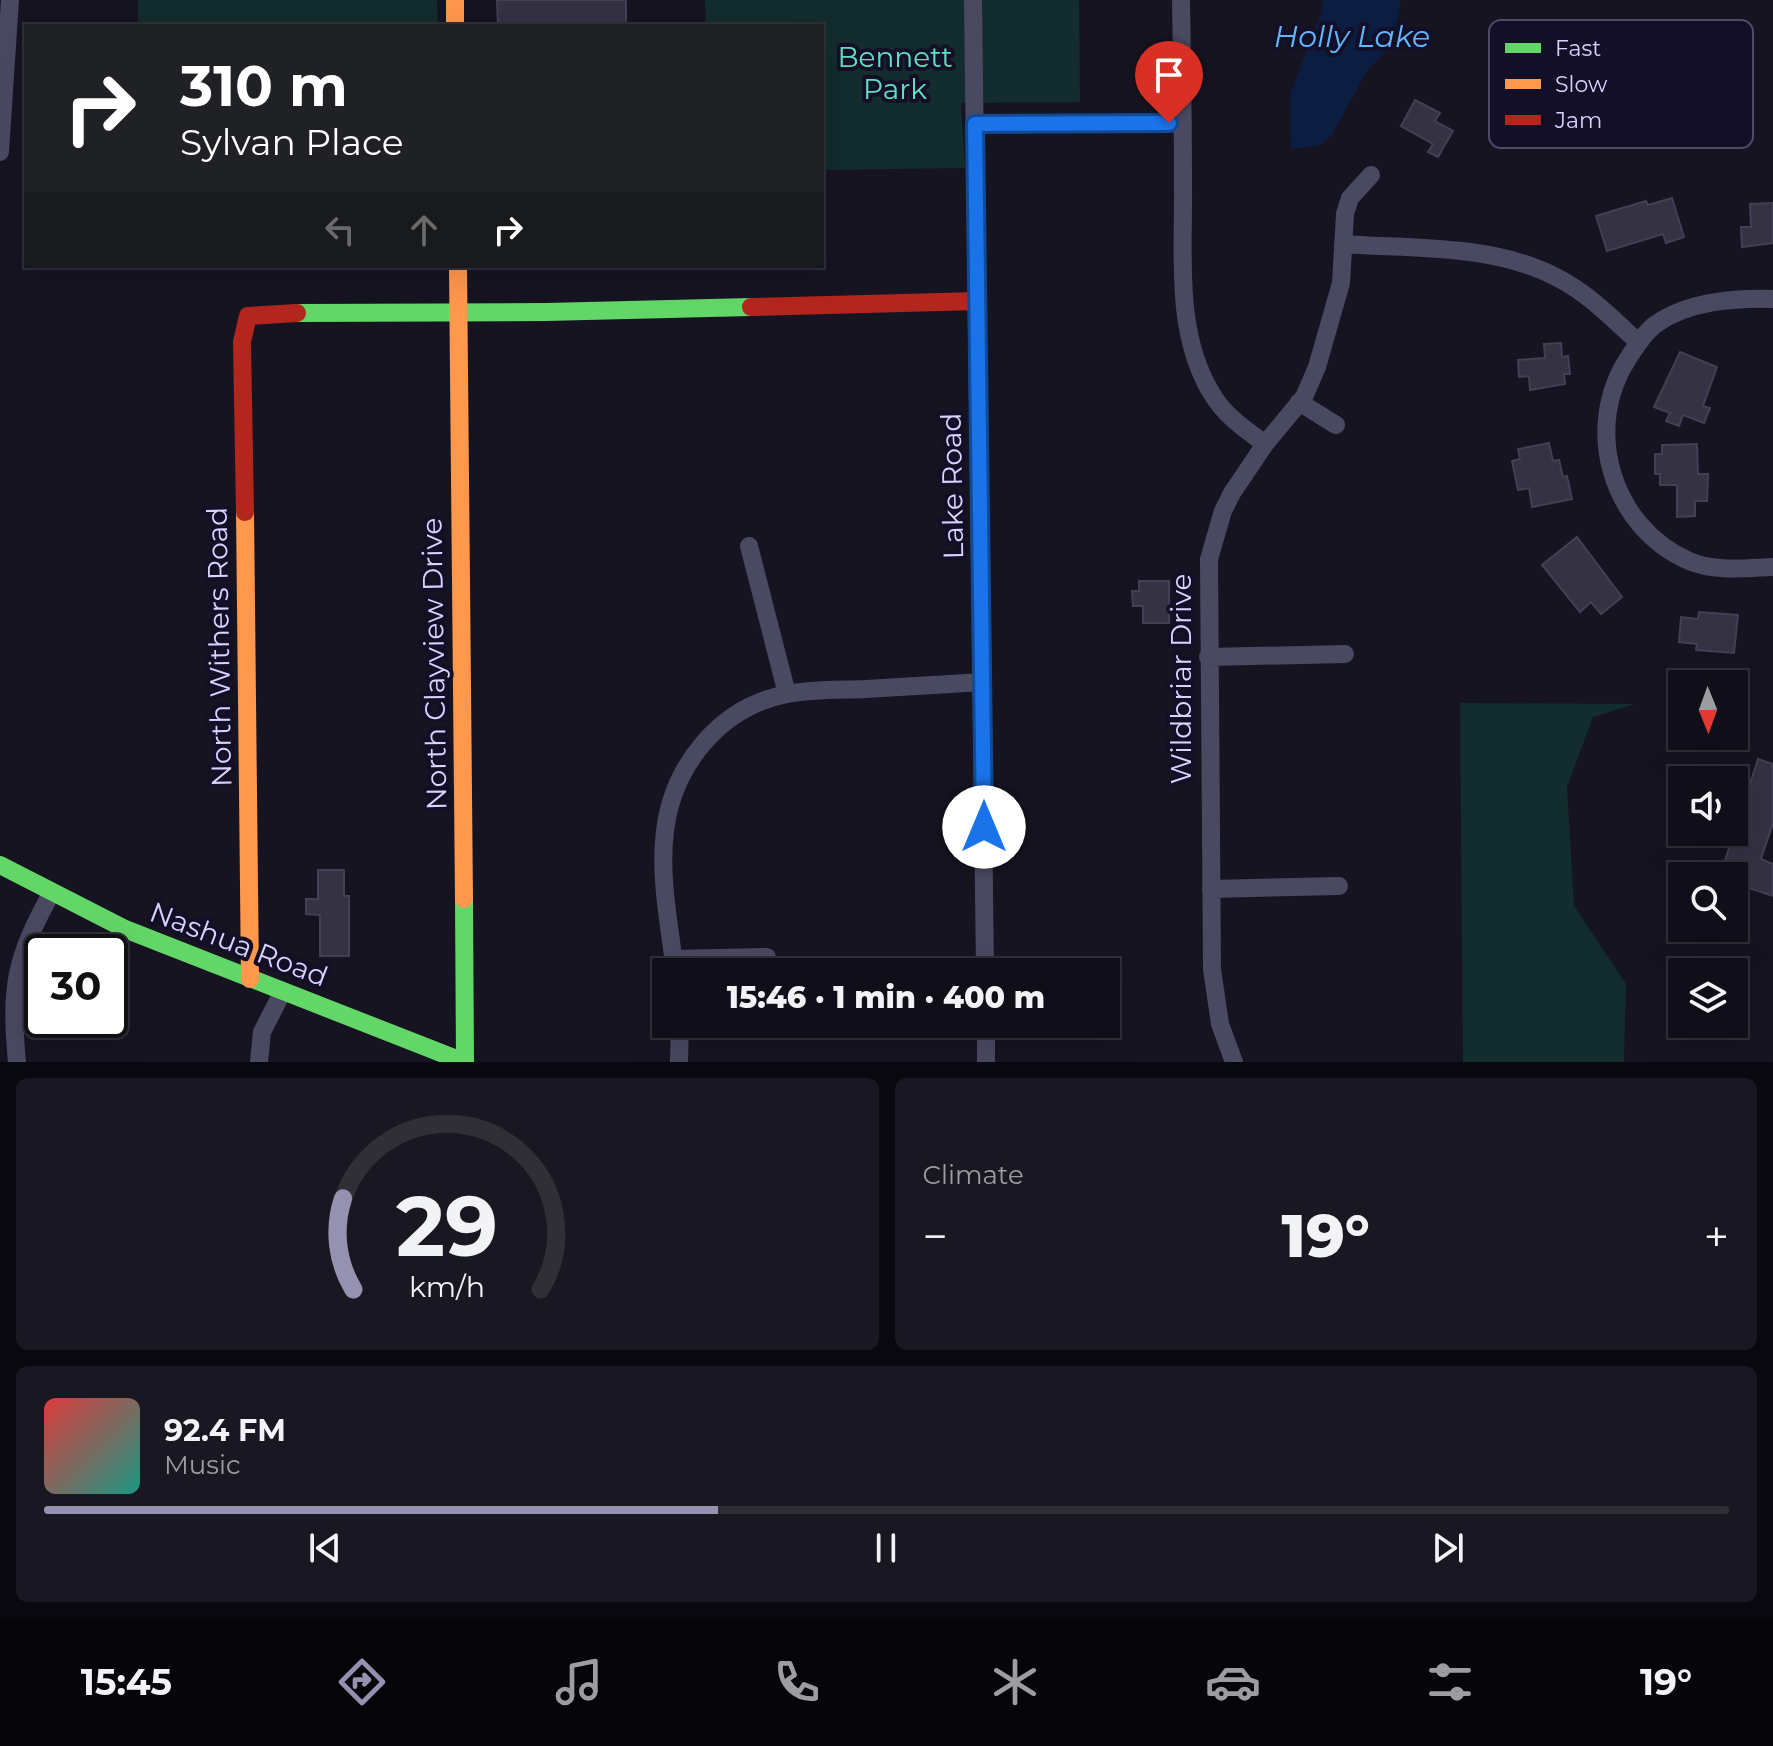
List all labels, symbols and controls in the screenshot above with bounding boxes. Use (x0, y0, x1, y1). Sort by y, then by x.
water label: Holly Lake (1274, 18, 1430, 55)
legend (1489, 20, 1753, 148)
text: Fast (1555, 35, 1601, 62)
park label: Bennett Park (837, 40, 953, 106)
pin (1135, 41, 1203, 123)
text: 310 m (180, 52, 348, 120)
icon: arrive (1147, 53, 1191, 97)
icon: right (48, 56, 152, 160)
text: Slow (1555, 71, 1608, 98)
text: Jam (1554, 107, 1602, 134)
text: Sylvan Place (180, 120, 404, 164)
icon: left (318, 208, 362, 252)
icon: ahead (402, 208, 446, 252)
icon: right (486, 208, 530, 252)
street label: Lake Road (934, 412, 970, 560)
street label: North Withers Road (200, 507, 238, 787)
street label: North Clayview Drive (414, 517, 454, 811)
street label: Wildbriar Drive (1164, 574, 1198, 784)
north arrow (1668, 670, 1748, 750)
map controls (1668, 670, 1748, 1038)
button: sound (1668, 766, 1748, 846)
position arrow (942, 785, 1026, 869)
button: search (1668, 862, 1748, 942)
street label: Nashua Road (145, 894, 333, 994)
speed limit sign: 30 (24, 934, 128, 1038)
button: layers (1668, 958, 1748, 1038)
text: 15:46 · 1 min · 400 m (727, 979, 1045, 1016)
text: Climate (923, 1159, 1024, 1191)
text: 29 (396, 1175, 498, 1277)
text: 19° (1282, 1199, 1370, 1272)
text: − (923, 1209, 948, 1263)
text: + (1704, 1209, 1729, 1263)
text: km/h (409, 1269, 485, 1304)
text: 92.4 FM (164, 1412, 286, 1449)
text: Music (164, 1449, 241, 1481)
icon: previous (303, 1526, 347, 1570)
icon: pause (864, 1526, 908, 1570)
icon: next (1426, 1526, 1470, 1570)
icon: directions (334, 1654, 390, 1710)
icon: music (551, 1654, 607, 1710)
icon: phone (769, 1654, 825, 1710)
icon: climate (987, 1654, 1043, 1710)
icon: car (1205, 1654, 1261, 1710)
icon: filters (1422, 1654, 1478, 1710)
text: 15:45 (81, 1660, 172, 1704)
text: 19° (1640, 1660, 1692, 1704)

